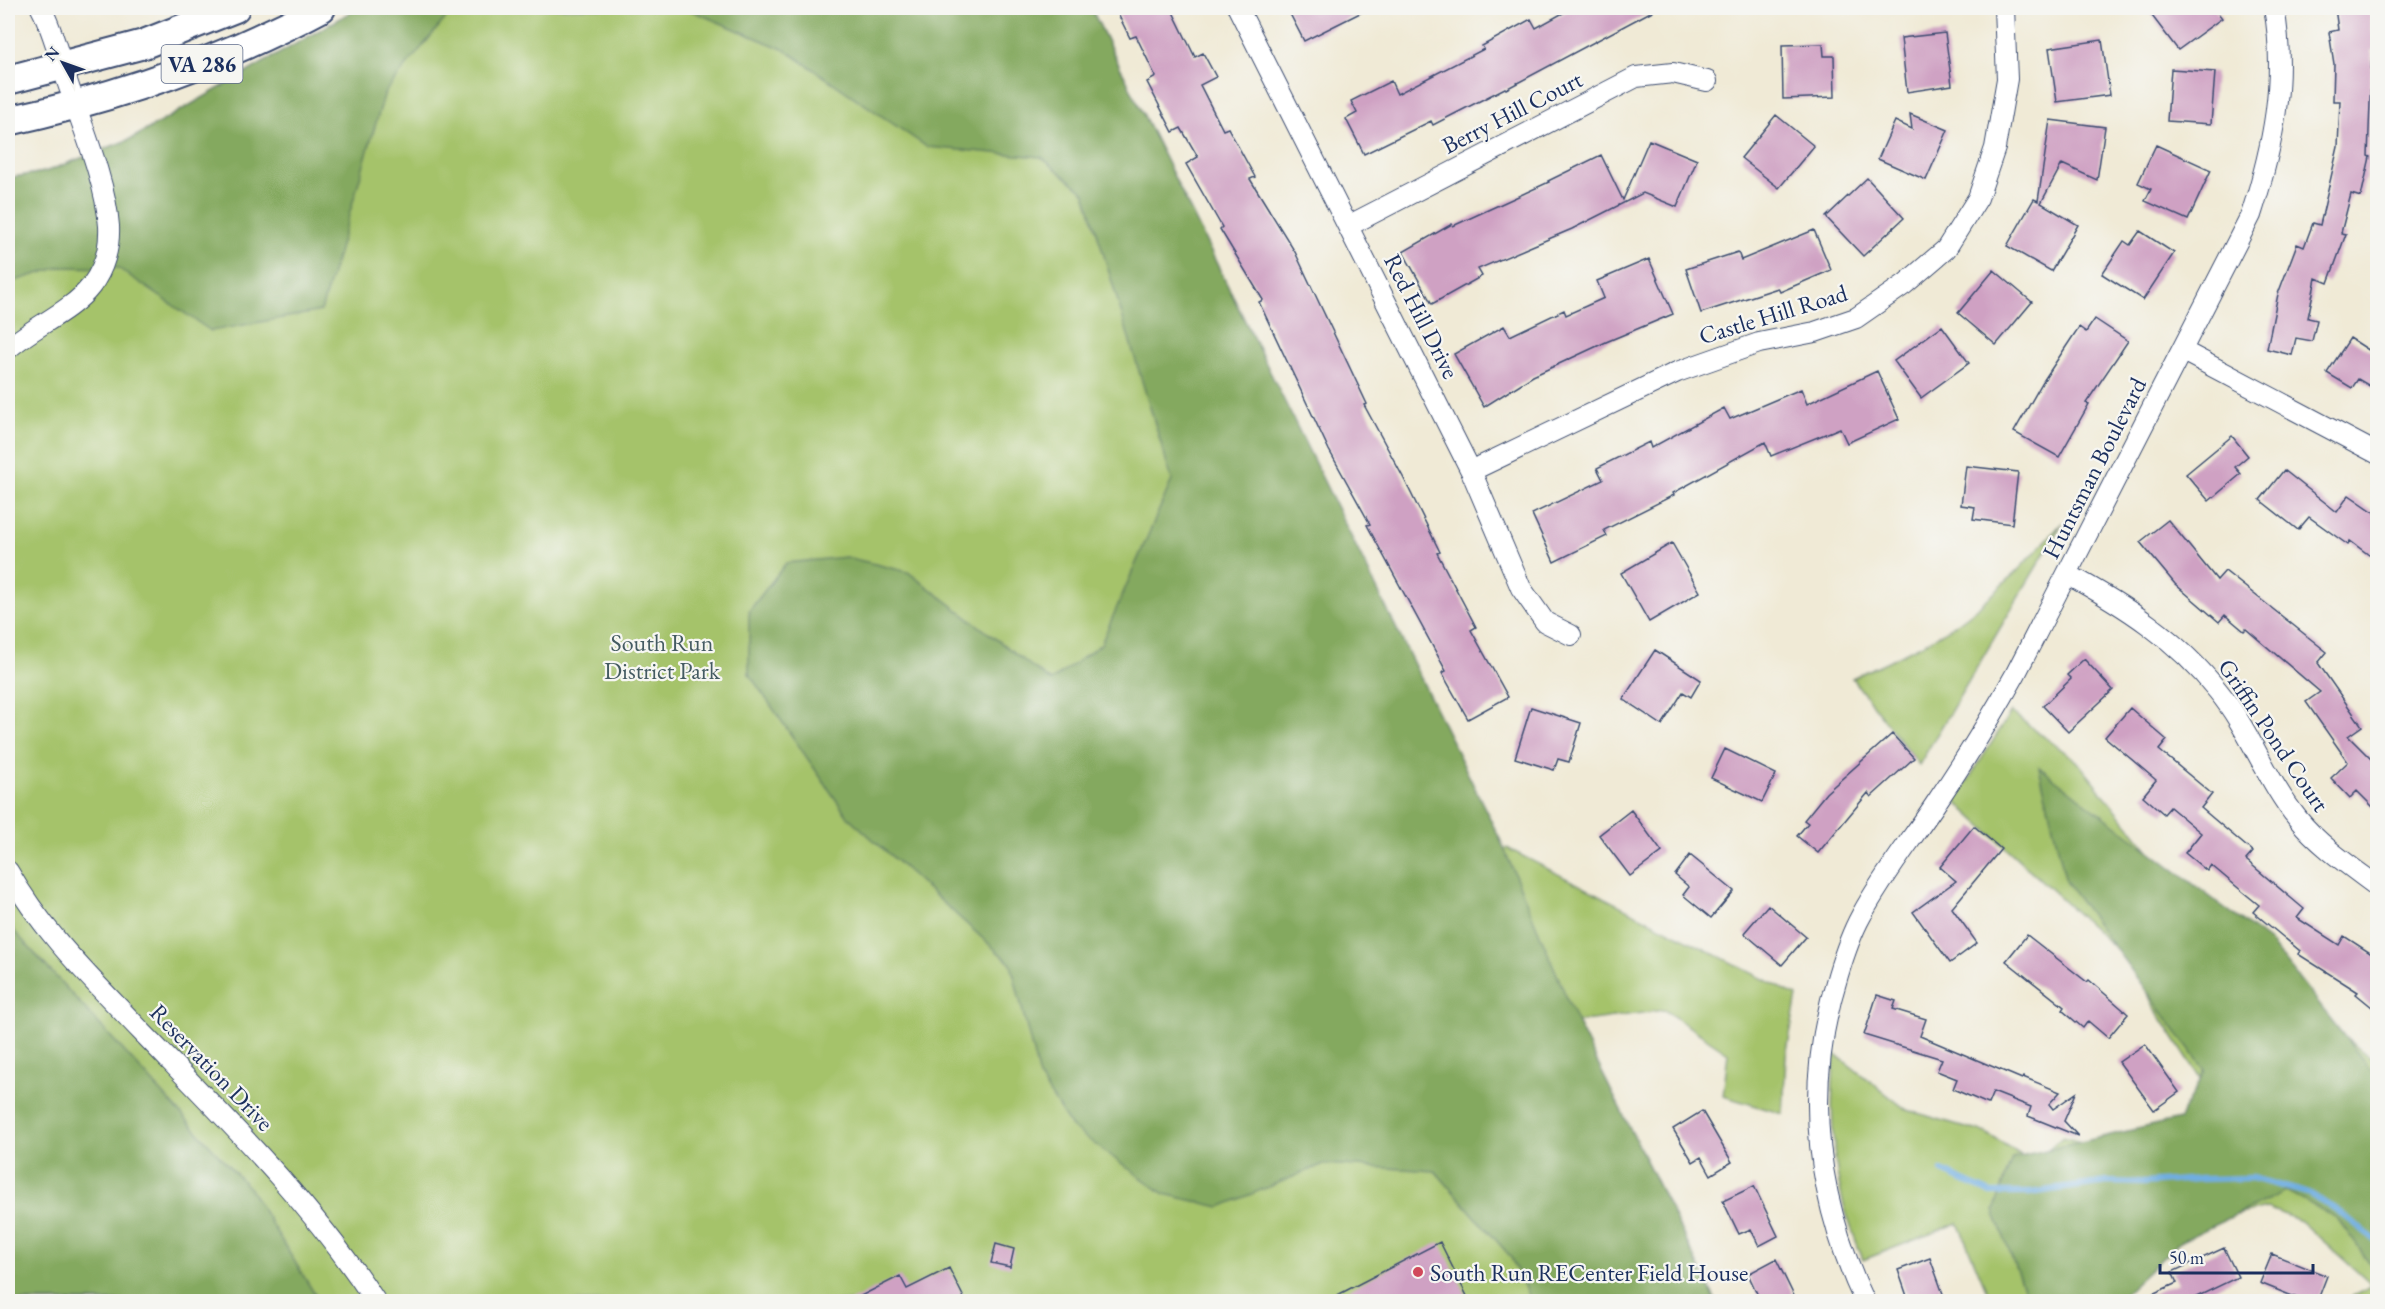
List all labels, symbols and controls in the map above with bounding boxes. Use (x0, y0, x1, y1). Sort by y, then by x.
north arrow (33, 33, 93, 93)
text: N (40, 42, 64, 65)
road number: VA 286 (162, 45, 242, 83)
street label: Berry Hill Court (1437, 63, 1588, 161)
street label: Red Hill Drive (1377, 248, 1467, 384)
street label: Castle Hill Road (1695, 276, 1852, 351)
street label: Huntsman Boulevard (2035, 371, 2153, 564)
park label: South Run District Park (604, 627, 721, 686)
street label: Griffin Pond Court (2211, 652, 2337, 818)
street label: Reservation Drive (143, 997, 281, 1137)
scale bar (2160, 1237, 2313, 1275)
text: 50 m (2169, 1246, 2204, 1269)
place label: South Run RECenter Field House (1430, 1257, 1748, 1288)
marker: South Run RECenter Field House (1411, 1265, 1425, 1279)

